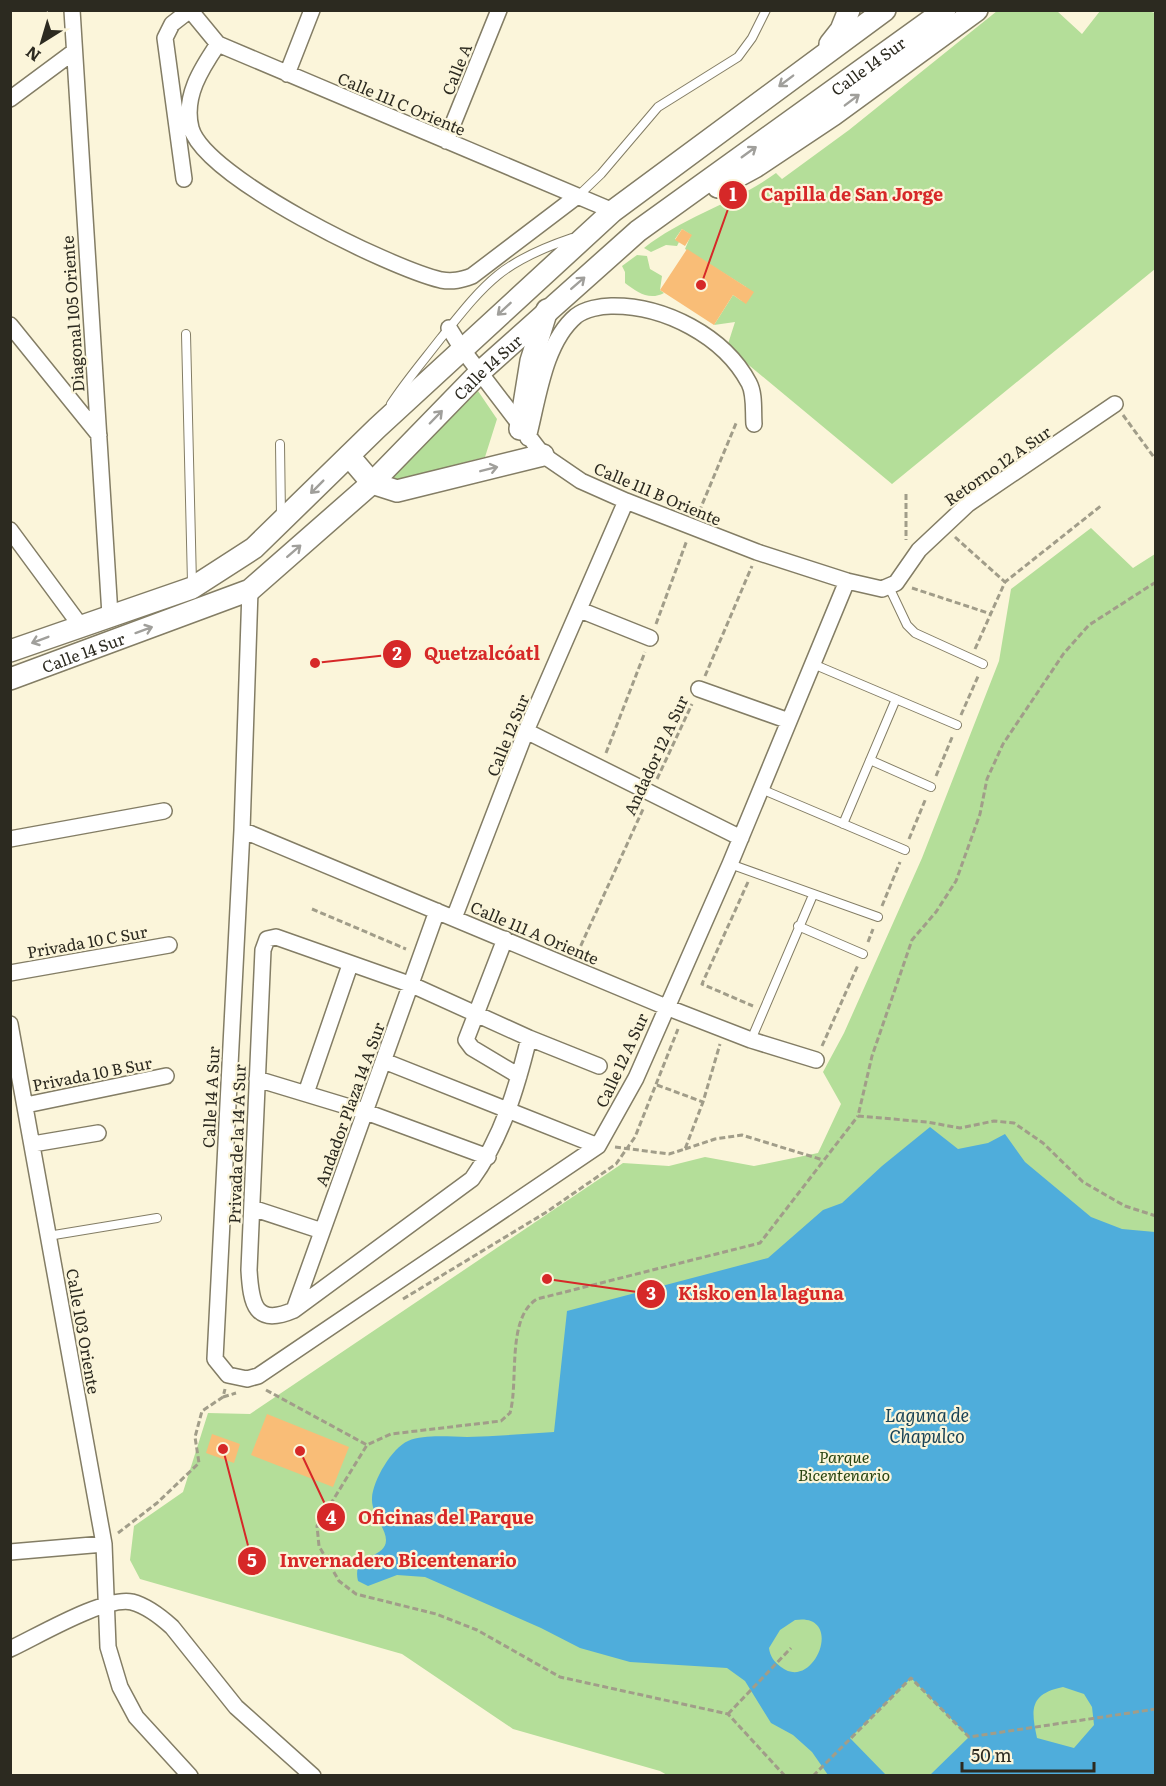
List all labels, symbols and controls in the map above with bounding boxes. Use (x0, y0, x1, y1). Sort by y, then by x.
north arrow (12, 12, 72, 72)
street label: Calle 14 Sur (826, 30, 910, 101)
street label: Calle A (435, 39, 477, 98)
text: N (20, 41, 45, 68)
street label: Calle 111 C Oriente (334, 65, 470, 141)
one-way arrow (778, 75, 794, 88)
one-way arrow (843, 94, 859, 107)
one-way arrow (740, 146, 756, 158)
callout: Capilla de San Jorge (718, 177, 955, 213)
text: 1 (729, 180, 737, 207)
text: Capilla de San Jorge (761, 180, 943, 207)
street label: Diagonal 105 Oriente (55, 235, 89, 393)
one-way arrow (570, 277, 586, 290)
one-way arrow (497, 302, 512, 316)
street label: Calle 14 Sur (447, 328, 527, 405)
one-way arrow (429, 410, 443, 425)
street label: Retorno 12 A Sur (939, 419, 1056, 511)
street label: Calle 111 B Oriente (591, 455, 725, 531)
one-way arrow (479, 462, 498, 474)
one-way arrow (310, 480, 325, 495)
one-way arrow (286, 544, 301, 558)
one-way arrow (135, 624, 153, 635)
street label: Calle 14 Sur (38, 625, 128, 678)
one-way arrow (32, 635, 50, 646)
callout: Quetzalcóatl (382, 636, 552, 672)
text: 2 (392, 639, 402, 666)
text: Quetzalcóatl (424, 639, 540, 666)
street label: Calle 12 Sur (480, 690, 535, 780)
street label: Andador 12 A Sur (617, 691, 693, 819)
street label: Calle 111 A Oriente (467, 894, 603, 970)
street label: Privada 10 C Sur (25, 919, 150, 963)
street label: Calle 12 A Sur (589, 1008, 654, 1111)
street label: Andador Plaza 14 A Sur (308, 1018, 390, 1189)
street label: Calle 14 A Sur (195, 1045, 225, 1148)
street label: Privada 10 B Sur (30, 1050, 154, 1096)
street label: Privada de la 14 A Sur (221, 1063, 251, 1224)
street label: Calle 103 Oriente (61, 1266, 107, 1396)
callout: Kisko en la laguna (636, 1276, 855, 1312)
text: 3 (646, 1279, 656, 1306)
text: Kisko en la laguna (678, 1279, 845, 1306)
water label: Laguna de Chapulco (885, 1401, 969, 1449)
park label: Parque Bicentenario (798, 1444, 890, 1486)
callout: Oficinas del Parque (316, 1499, 545, 1535)
text: 4 (326, 1503, 337, 1530)
text: Oficinas del Parque (358, 1503, 534, 1530)
callout: Invernadero Bicentenario (237, 1543, 528, 1579)
text: 5 (247, 1546, 257, 1573)
text: Invernadero Bicentenario (279, 1546, 517, 1573)
scale bar (962, 1735, 1094, 1773)
text: 50 m (971, 1741, 1012, 1768)

